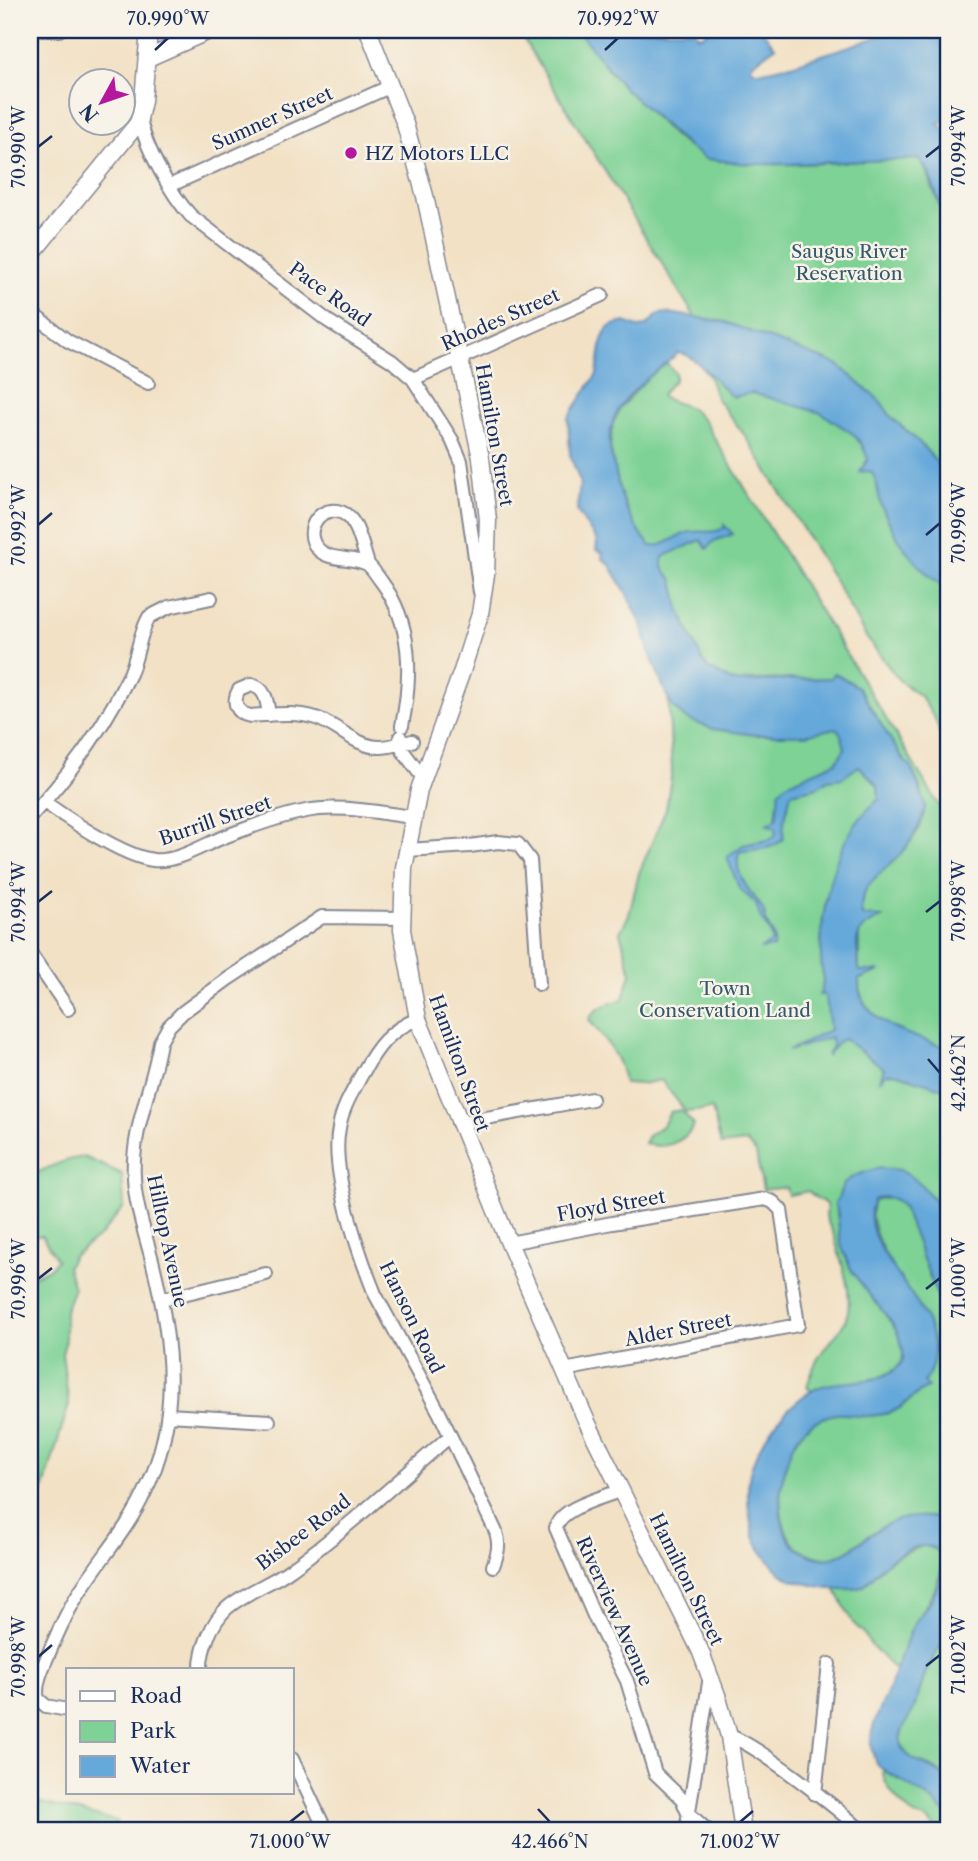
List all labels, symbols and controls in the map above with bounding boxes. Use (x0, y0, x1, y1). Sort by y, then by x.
text: 70.990°W (127, 8, 210, 30)
text: 70.992°W (577, 8, 660, 30)
north arrow (66, 66, 136, 136)
street label: Sumner Street (208, 81, 336, 155)
text: N (75, 99, 103, 126)
text: 70.994°W (948, 104, 970, 187)
text: 70.990°W (8, 105, 30, 188)
place label: HZ Motors LLC (365, 142, 509, 165)
marker: HZ Motors LLC (343, 145, 359, 161)
park label: Saugus River Reservation (791, 240, 907, 285)
street label: Pace Road (285, 257, 375, 332)
street label: Rhodes Street (438, 283, 563, 356)
street label: Hamilton Street (471, 362, 518, 508)
text: 70.996°W (948, 481, 970, 564)
text: 70.992°W (8, 483, 30, 566)
street label: Burrill Street (156, 790, 274, 850)
text: 70.998°W (948, 859, 970, 942)
text: 70.994°W (8, 860, 30, 943)
park label: Town Conservation Land (639, 977, 811, 1022)
street label: Hamilton Street (424, 991, 495, 1135)
text: 42.462°N (948, 1034, 970, 1112)
street label: Hilltop Avenue (142, 1173, 193, 1310)
street label: Floyd Street (555, 1185, 667, 1226)
text: 71.000°W (948, 1236, 970, 1318)
text: 70.996°W (8, 1237, 30, 1320)
street label: Hanson Road (374, 1257, 449, 1377)
street label: Alder Street (622, 1308, 734, 1351)
street label: Bisbee Road (252, 1489, 355, 1575)
street label: Hamilton Street (645, 1509, 729, 1649)
street label: Riverview Avenue (571, 1533, 658, 1690)
text: 71.002°W (948, 1614, 970, 1695)
text: 70.998°W (8, 1615, 30, 1698)
legend (66, 1668, 294, 1794)
text: Road (130, 1683, 182, 1708)
text: Park (130, 1718, 176, 1743)
text: Water (129, 1753, 190, 1778)
text: 71.000°W (250, 1831, 332, 1853)
text: 42.466°N (511, 1831, 589, 1853)
text: 71.002°W (700, 1831, 781, 1853)

